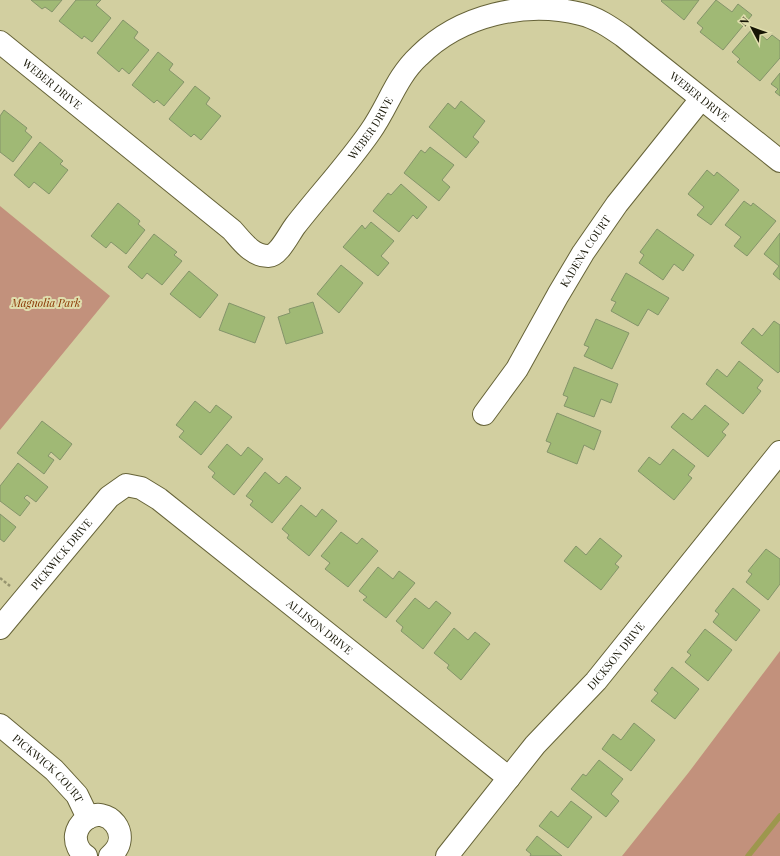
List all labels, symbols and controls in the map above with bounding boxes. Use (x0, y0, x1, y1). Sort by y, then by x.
north arrow (732, 8, 772, 48)
text: N (736, 13, 752, 29)
street label: WEBER DRIVE (19, 55, 85, 113)
street label: WEBER DRIVE (666, 67, 733, 125)
street label: WEBER DRIVE (344, 94, 396, 163)
street label: KADENA COURT (556, 212, 614, 290)
park label: Magnolia Park (10, 295, 81, 310)
street label: PICKWICK DRIVE (27, 515, 95, 593)
street label: ALLISON DRIVE (283, 595, 356, 658)
street label: DICKSON DRIVE (584, 618, 648, 693)
street label: PICKWICK COURT (10, 731, 87, 805)

